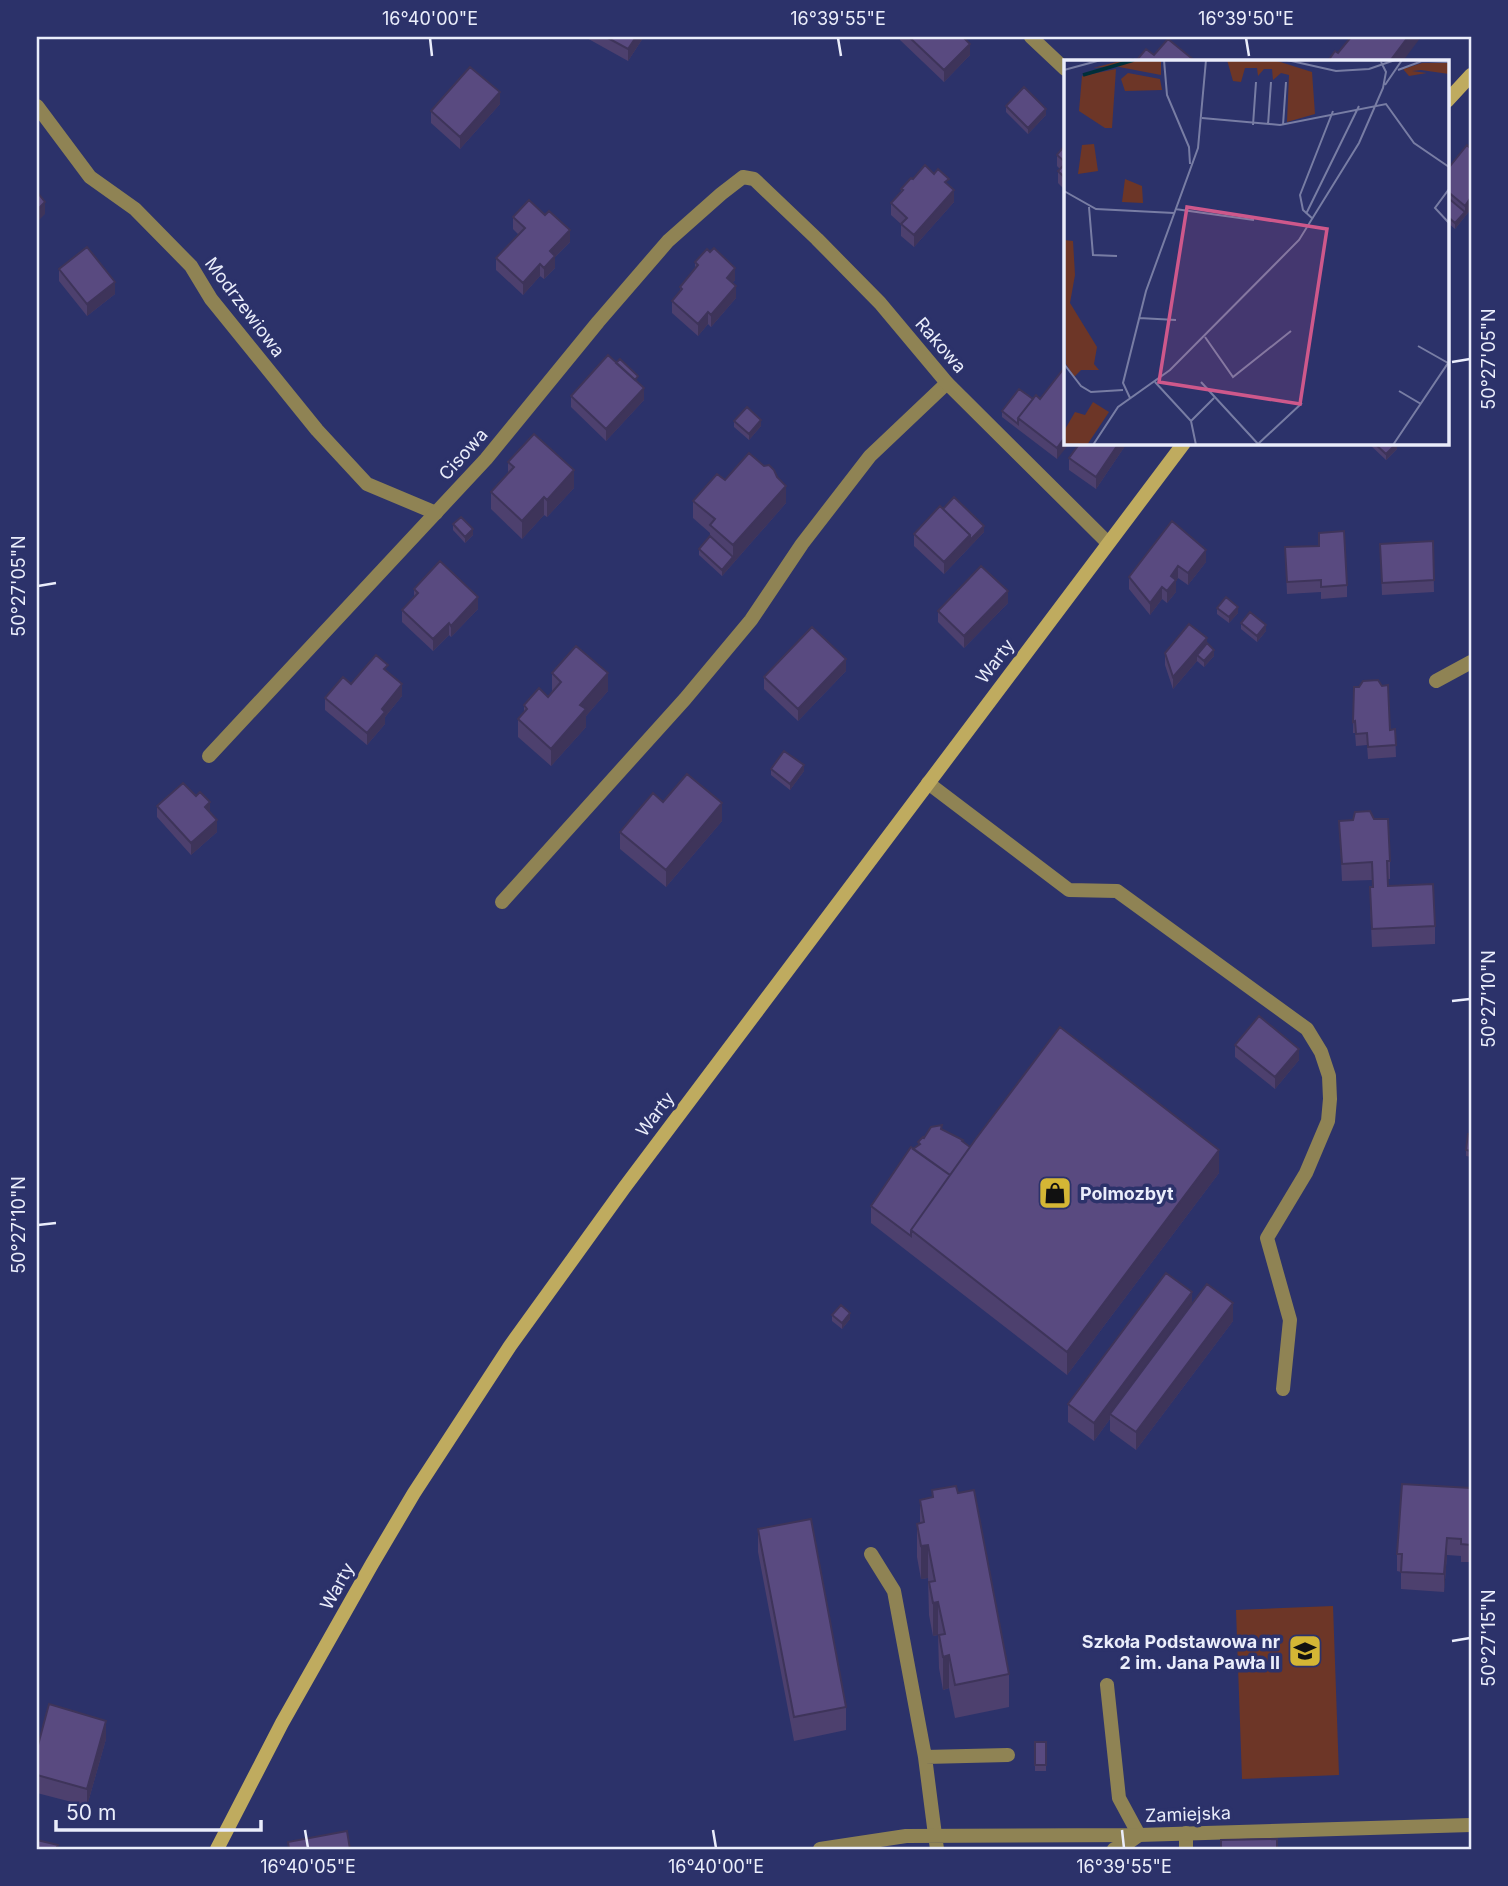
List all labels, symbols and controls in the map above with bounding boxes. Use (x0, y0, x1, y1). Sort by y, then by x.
text: 16°40'00"E (382, 8, 478, 29)
text: 16°39'55"E (790, 8, 886, 29)
text: 16°39'50"E (1198, 8, 1294, 29)
inset map (1064, 60, 1448, 444)
street label: Modrzewiowa (201, 253, 289, 361)
text: 50°27'05"N (1478, 308, 1499, 410)
street label: Rakowa (911, 313, 971, 377)
street label: Cisowa (434, 424, 492, 484)
text: 50°27'05"N (8, 535, 29, 637)
street label: Warty (971, 635, 1019, 687)
text: 50°27'10"N (1478, 950, 1499, 1048)
street label: Warty (631, 1088, 679, 1140)
shop icon: Polmozbyt (1036, 1174, 1074, 1212)
text: 50°27'10"N (8, 1176, 29, 1274)
place label: Polmozbyt (1080, 1183, 1174, 1204)
street label: Warty (316, 1559, 358, 1613)
text: 50°27'15"N (1478, 1589, 1499, 1687)
place label: Szkoła Podstawowa nr 2 im. Jana Pawła II (1082, 1631, 1280, 1673)
school or university icon: Szkoła Podstawowa nr 2 im. Jana Pawła II (1286, 1632, 1324, 1670)
scale bar (56, 1788, 261, 1832)
text: 50 m (66, 1800, 116, 1825)
street label: Zamiejska (1145, 1802, 1231, 1826)
text: 16°40'05"E (260, 1856, 356, 1877)
text: 16°40'00"E (668, 1856, 764, 1877)
text: 16°39'55"E (1076, 1856, 1172, 1877)

